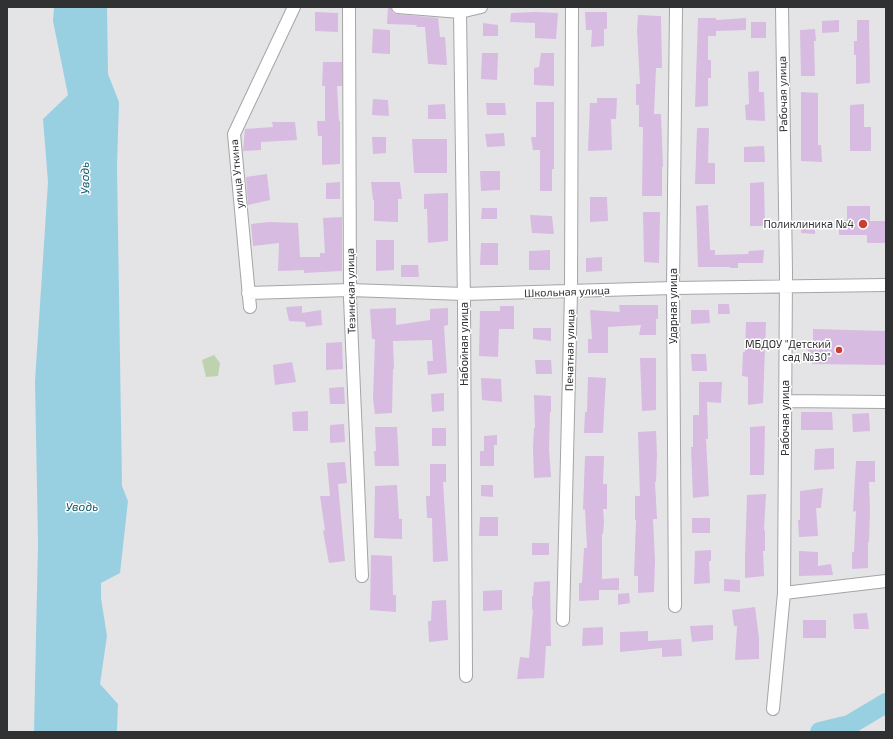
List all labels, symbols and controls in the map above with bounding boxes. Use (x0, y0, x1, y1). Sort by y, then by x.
street label: Рабочая улица (776, 56, 790, 132)
street label: улица Уткина (227, 139, 247, 209)
water label: Уводь (78, 162, 92, 194)
place label: Поликлиника №4 (763, 217, 854, 231)
marker: Поликлиника №4 (857, 218, 869, 230)
street label: Тезинская улица (344, 248, 358, 334)
street label: Ударная улица (666, 268, 680, 344)
street label: Школьная улица (524, 284, 610, 300)
street label: Набойная улица (457, 302, 471, 386)
street label: Печатная улица (563, 309, 577, 391)
place label: МБДОУ "Детский сад №30" (745, 337, 831, 363)
marker: МБДОУ "Детский сад №30" (834, 345, 844, 355)
street label: Рабочая улица (778, 380, 792, 456)
water label: Уводь (66, 500, 98, 514)

